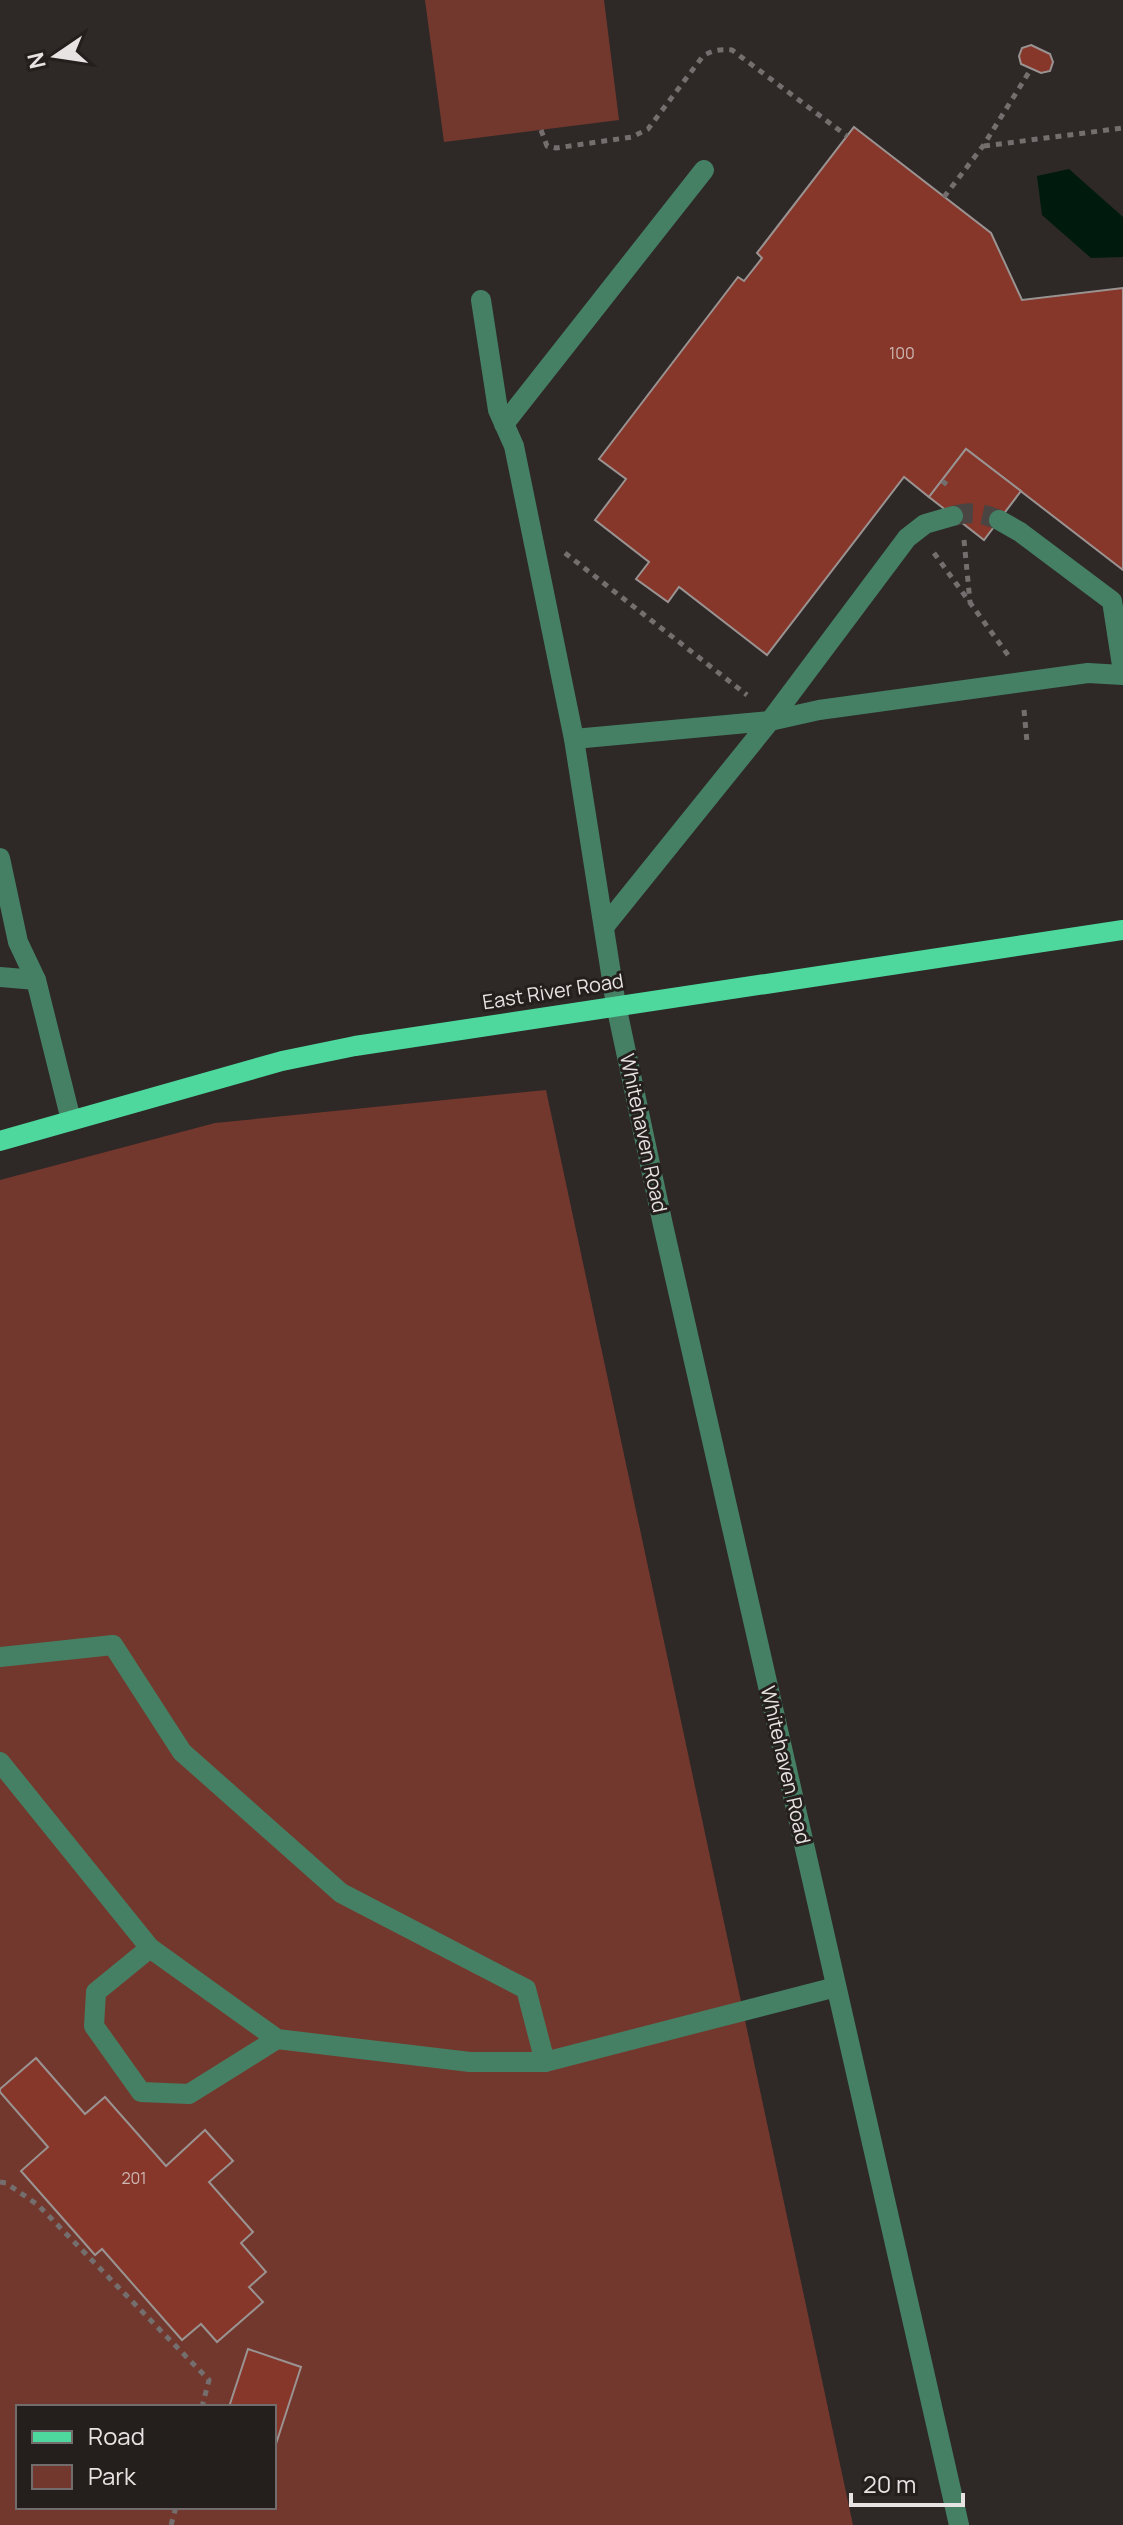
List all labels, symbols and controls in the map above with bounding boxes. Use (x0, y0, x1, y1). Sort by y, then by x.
north arrow (16, 16, 96, 96)
text: N (20, 49, 53, 72)
house number: 100 (889, 342, 915, 364)
street label: East River Road (481, 967, 625, 1015)
street label: Whitehaven Road (614, 1051, 674, 1215)
street label: Whitehaven Road (755, 1683, 817, 1847)
house number: 201 (121, 2167, 147, 2189)
legend (16, 2405, 276, 2509)
text: Road (88, 2419, 145, 2452)
scale bar (851, 2457, 963, 2507)
text: Park (88, 2459, 137, 2492)
text: 20 m (863, 2467, 916, 2500)

